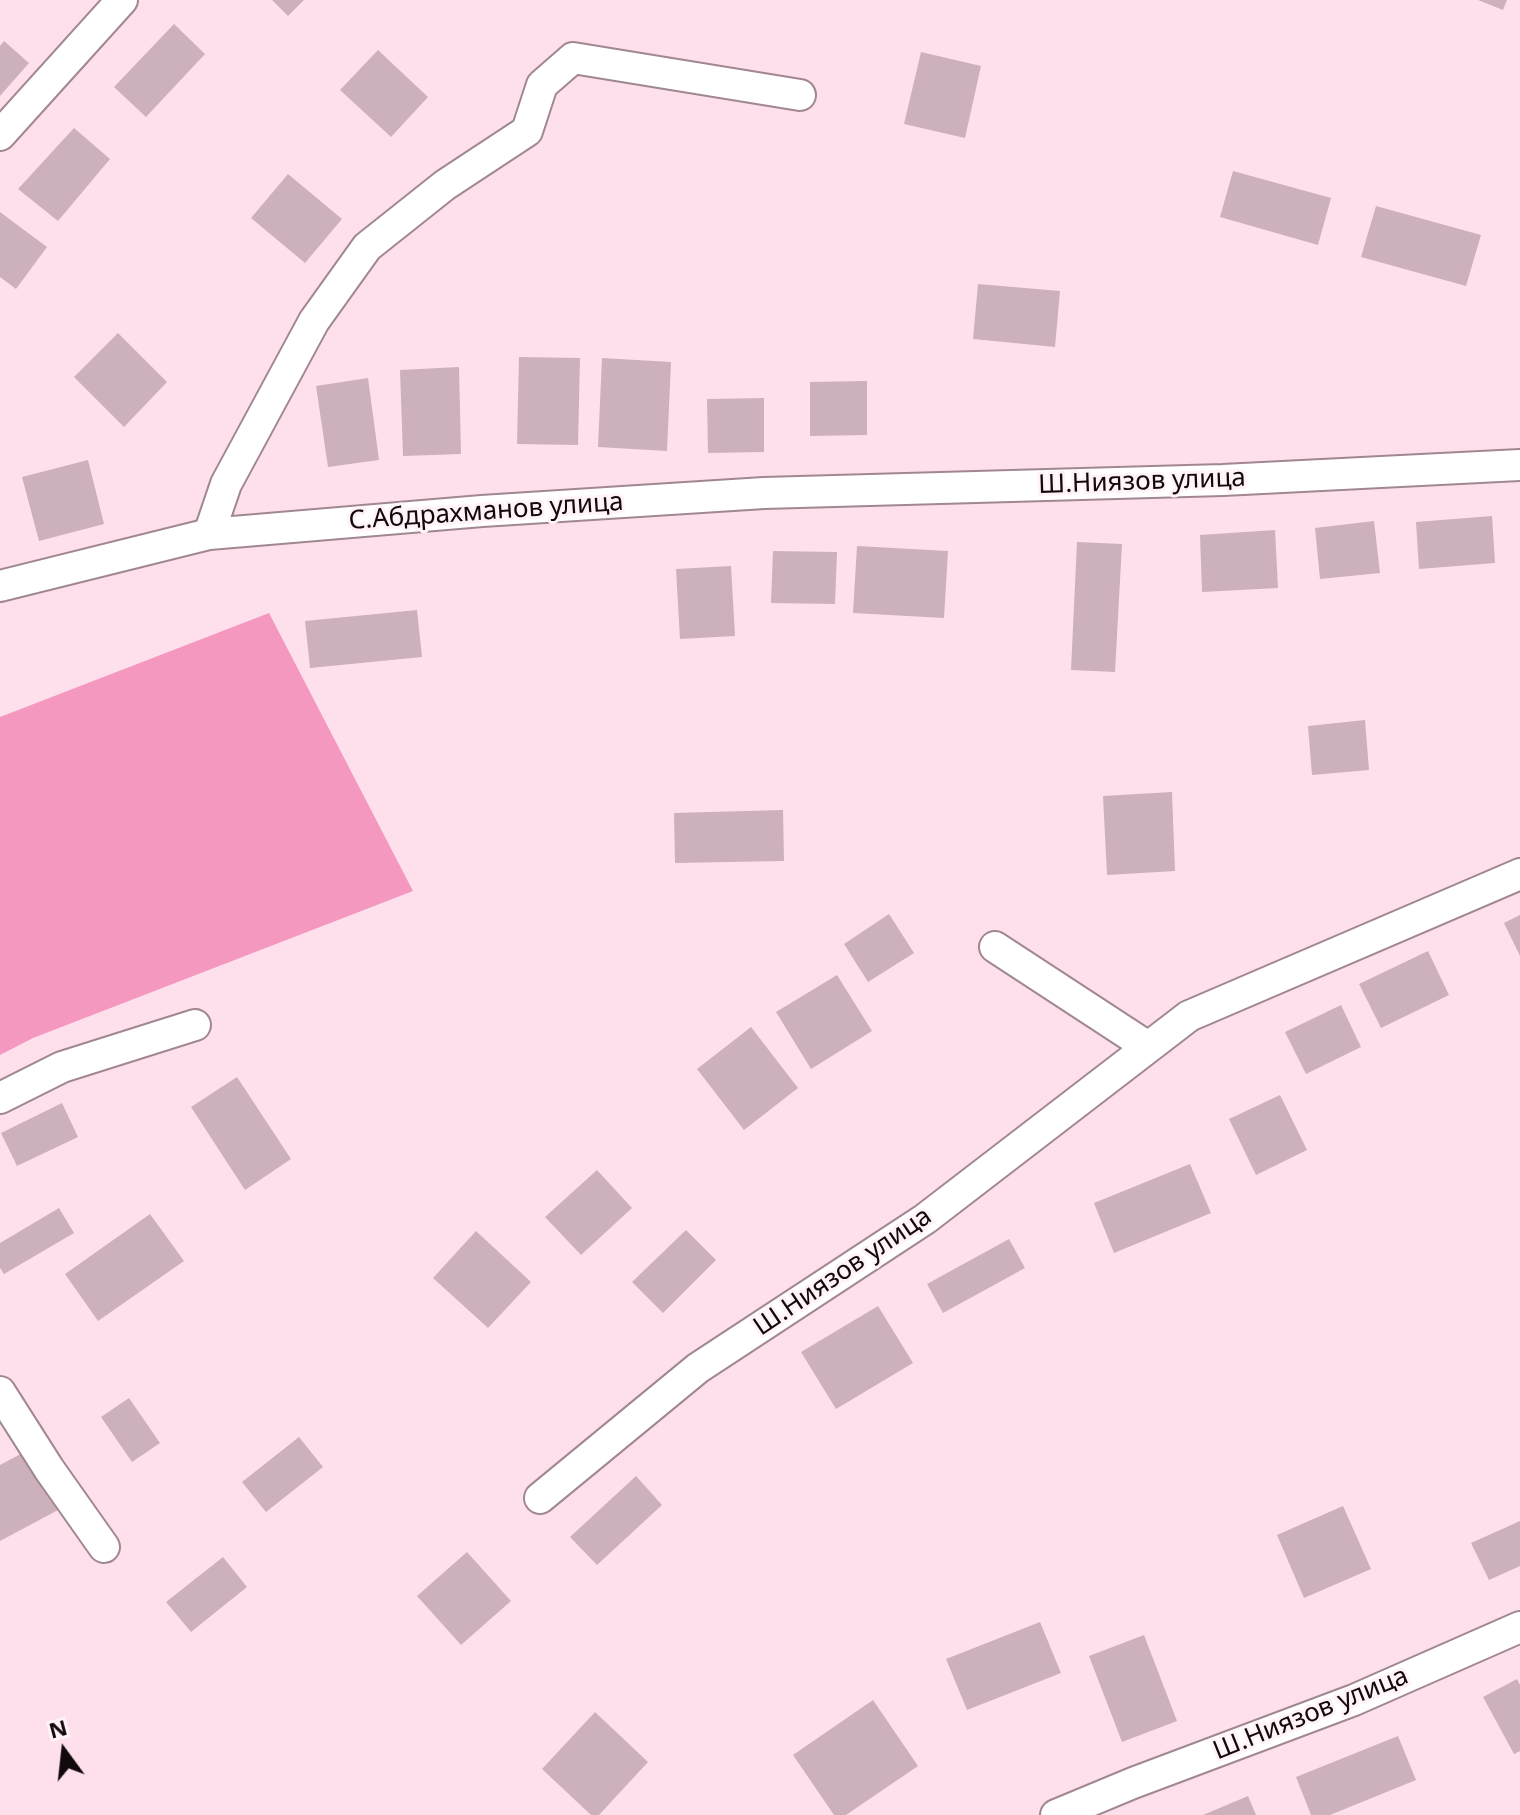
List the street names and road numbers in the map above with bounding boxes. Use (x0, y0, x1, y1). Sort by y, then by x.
street label: Ш.Ниязов улица (1038, 463, 1246, 501)
street label: С.Абдрахманов улица (348, 487, 624, 537)
street label: Ш.Ниязов улица (748, 1201, 938, 1343)
street label: Ш.Ниязов улица (1209, 1661, 1413, 1767)

